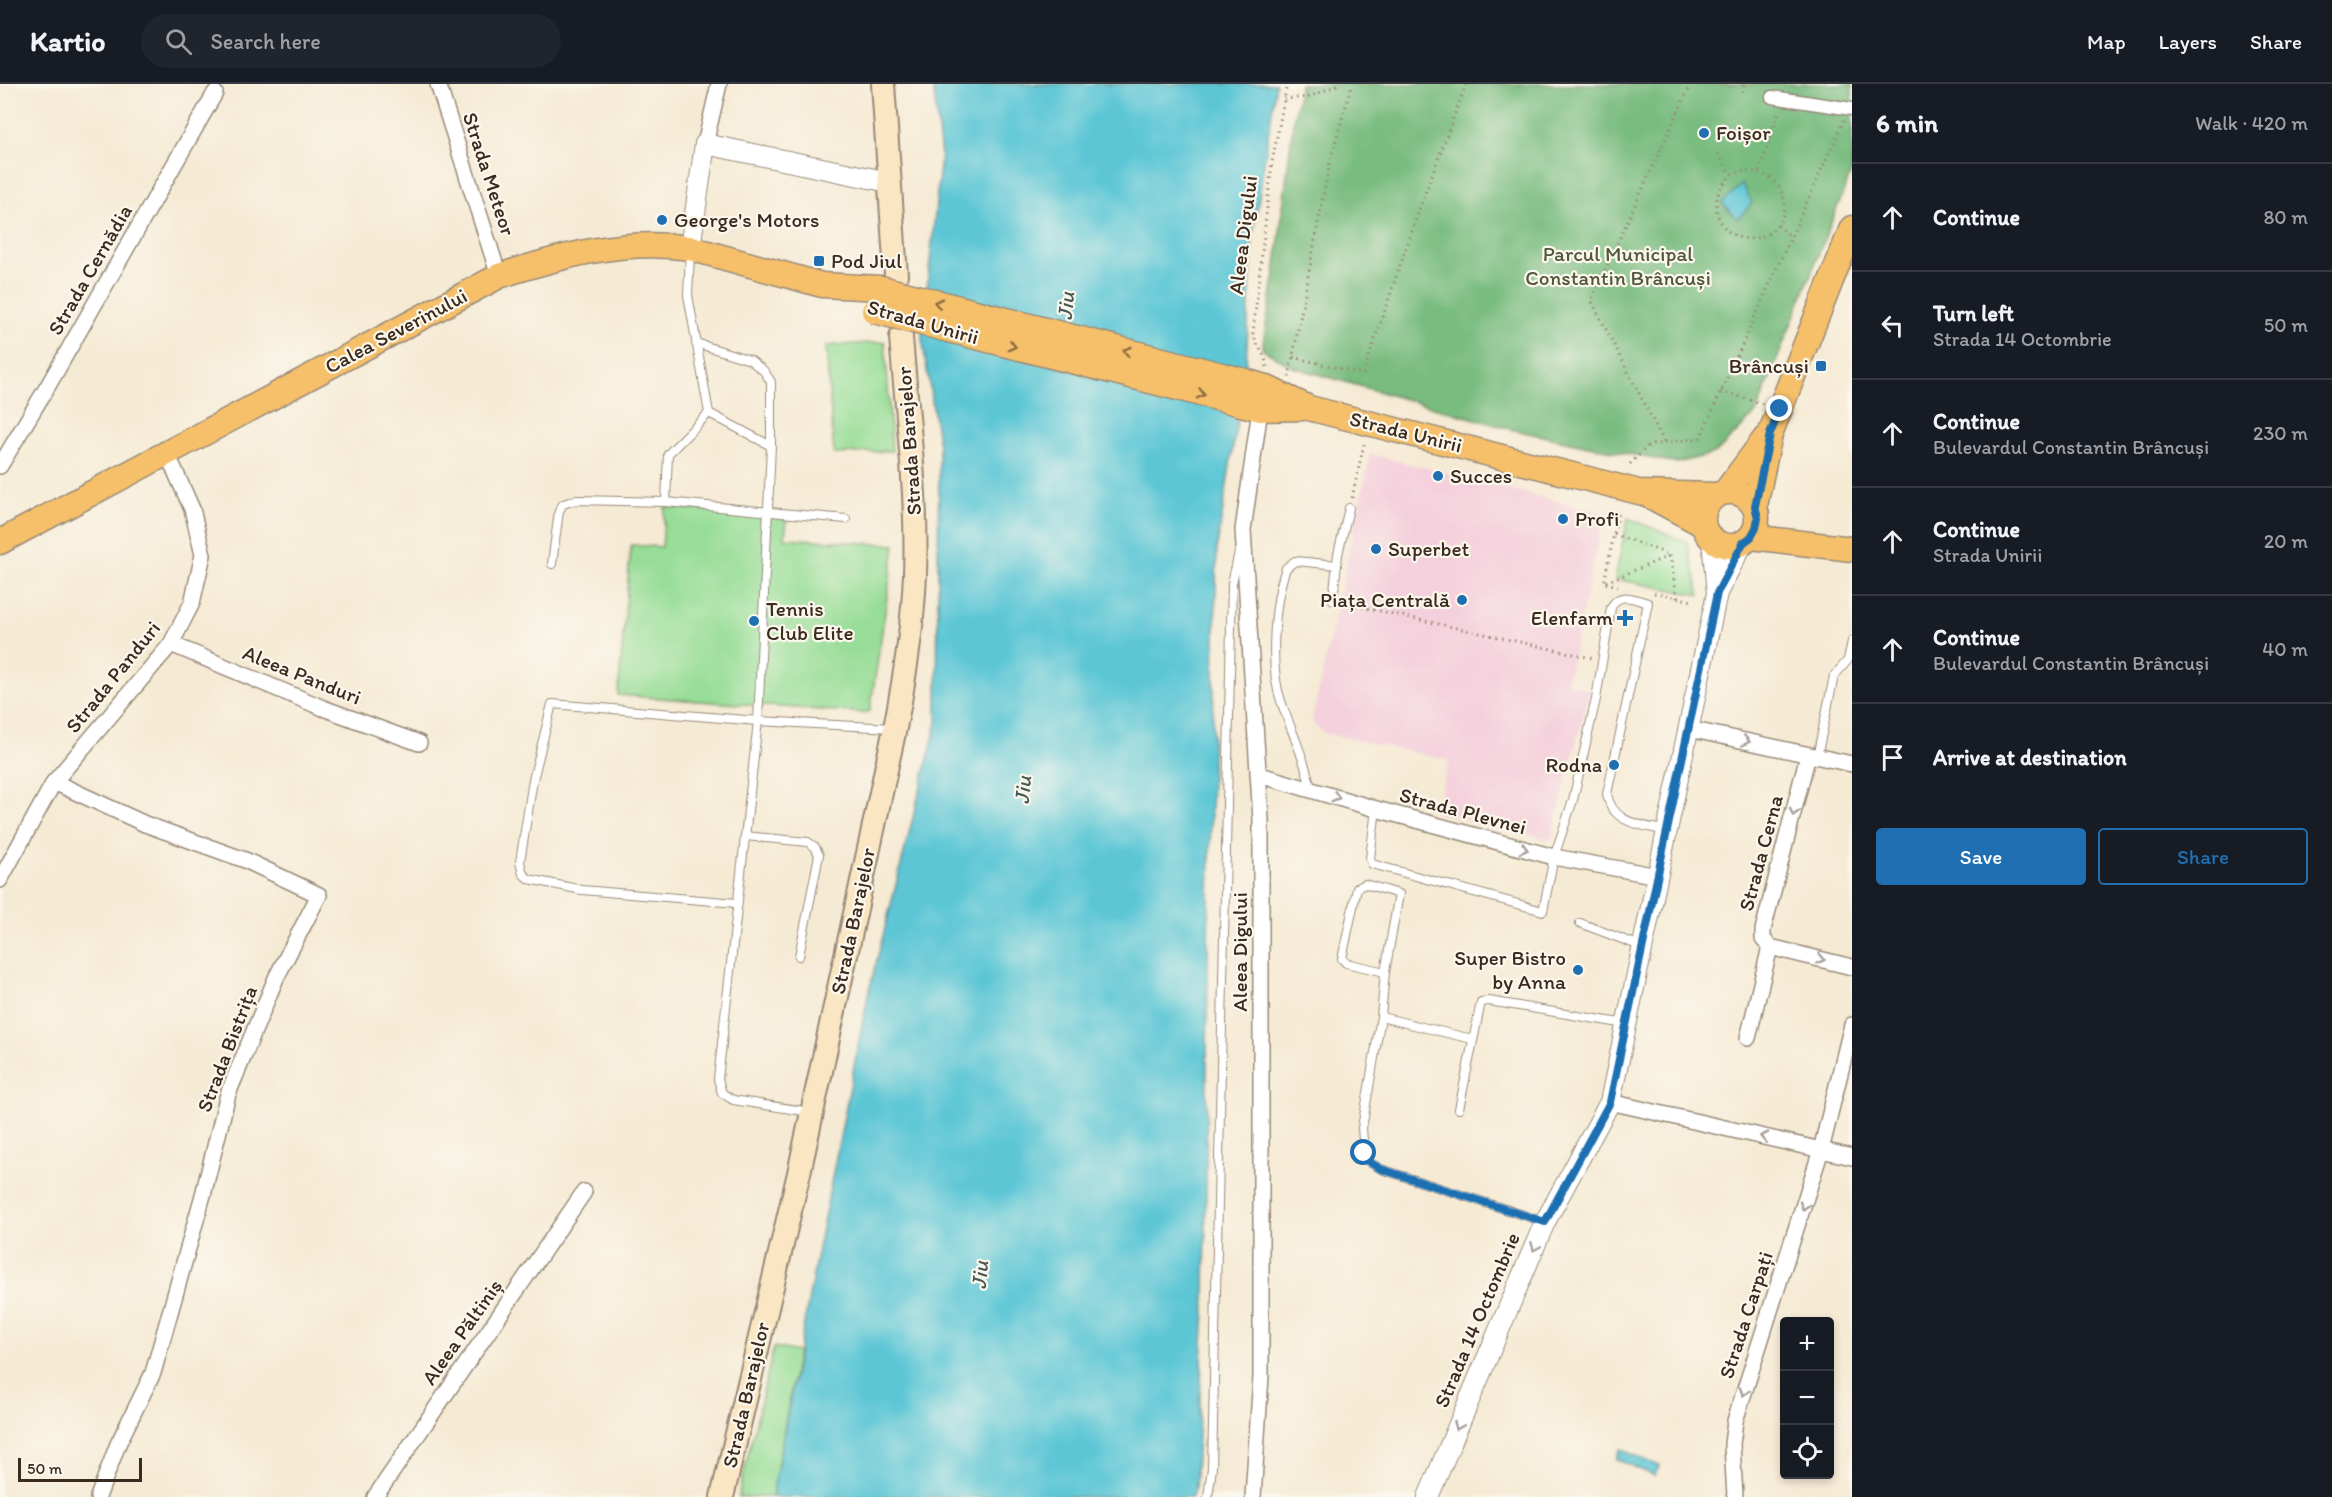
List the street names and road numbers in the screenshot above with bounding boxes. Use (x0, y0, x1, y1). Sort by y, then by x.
street label: Strada Meteor (458, 109, 521, 239)
street label: Aleea Digului (1223, 174, 1262, 296)
street label: Strada Cernădia (42, 200, 137, 339)
street label: Calea Severinului (320, 283, 471, 379)
street label: Strada Unirii (865, 294, 982, 349)
street label: Strada Barajelor (891, 365, 926, 516)
street label: Strada Unirii (1347, 405, 1465, 458)
street label: Strada Panduri (60, 616, 165, 738)
street label: Aleea Panduri (239, 639, 365, 710)
street label: Strada Plevnei (1397, 782, 1529, 839)
street label: Strada Cerna (1733, 792, 1788, 914)
street label: Strada Barajelor (825, 845, 880, 996)
street label: Aleea Digului (1227, 892, 1252, 1012)
street label: Strada Bistrița (191, 982, 262, 1115)
street label: Strada 14 Octombrie (1428, 1229, 1525, 1411)
street label: Strada Carpați (1713, 1248, 1778, 1382)
street label: Aleea Păltiniș (416, 1274, 507, 1389)
street label: Strada Barajelor (717, 1319, 775, 1470)

